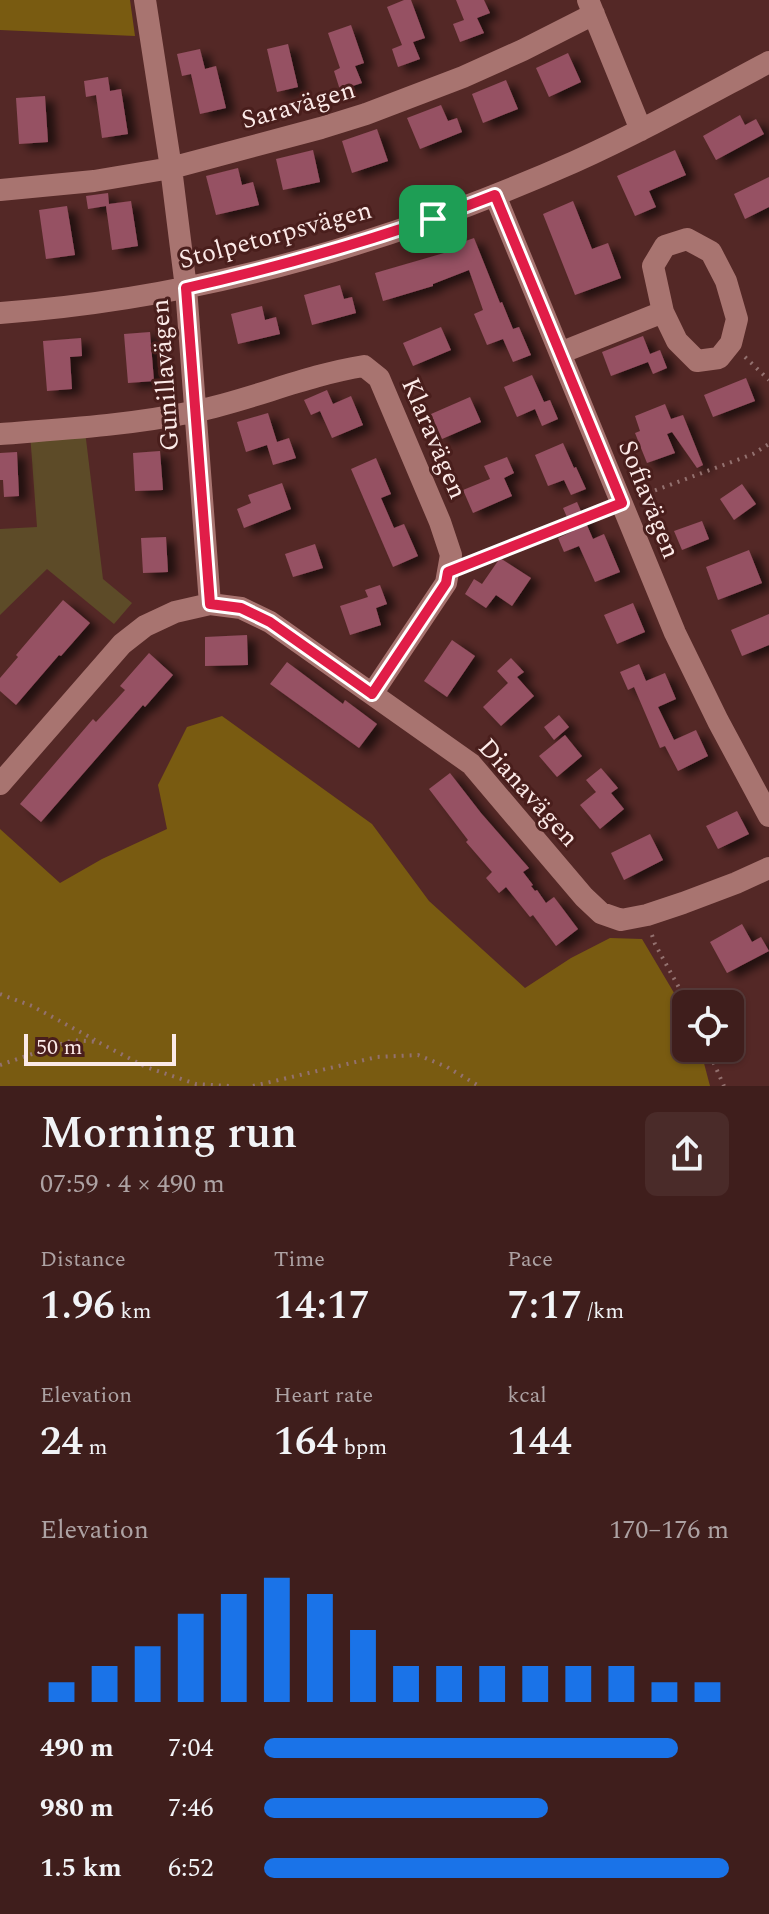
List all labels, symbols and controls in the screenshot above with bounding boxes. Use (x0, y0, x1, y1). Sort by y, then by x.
street label: Saravägen (236, 70, 360, 140)
pin (399, 185, 467, 253)
street label: Stolpetorpsvägen (174, 190, 376, 280)
icon: arrive (411, 197, 455, 241)
street label: Gunillavägen (140, 298, 190, 452)
street label: Klaravägen (391, 371, 478, 505)
street label: Sofiavägen (607, 434, 691, 565)
street label: Dianavägen (468, 729, 588, 856)
map controls (672, 990, 744, 1062)
button: locate (672, 990, 744, 1062)
scale bar (24, 1030, 176, 1066)
text: 50 m (36, 1031, 82, 1064)
text: Morning run (40, 1100, 297, 1167)
button: share (645, 1112, 729, 1196)
text: 07:59 · 4 × 490 m (40, 1164, 225, 1204)
text: Distance (40, 1243, 126, 1276)
text: Time (274, 1243, 325, 1276)
text: Pace (507, 1243, 553, 1276)
text: 1.96 (40, 1276, 115, 1337)
text: 14:17 (274, 1276, 370, 1337)
text: 7:17 (507, 1276, 582, 1337)
text: km (115, 1295, 151, 1328)
text: /km (582, 1295, 624, 1328)
text: Elevation (40, 1379, 132, 1412)
text: Heart rate (274, 1379, 373, 1412)
text: kcal (507, 1379, 547, 1412)
text: 24 (40, 1412, 83, 1473)
text: 164 (274, 1412, 338, 1473)
text: 144 (507, 1412, 572, 1473)
text: m (83, 1431, 107, 1464)
text: bpm (338, 1431, 387, 1464)
text: Elevation (40, 1510, 149, 1550)
text: 170–176 m (609, 1510, 729, 1550)
text: 490 m (40, 1728, 114, 1768)
text: 7:04 (168, 1728, 214, 1768)
text: 980 m (40, 1788, 114, 1828)
text: 7:46 (168, 1788, 214, 1828)
text: 1.5 km (40, 1848, 122, 1888)
text: 6:52 (168, 1848, 214, 1888)

